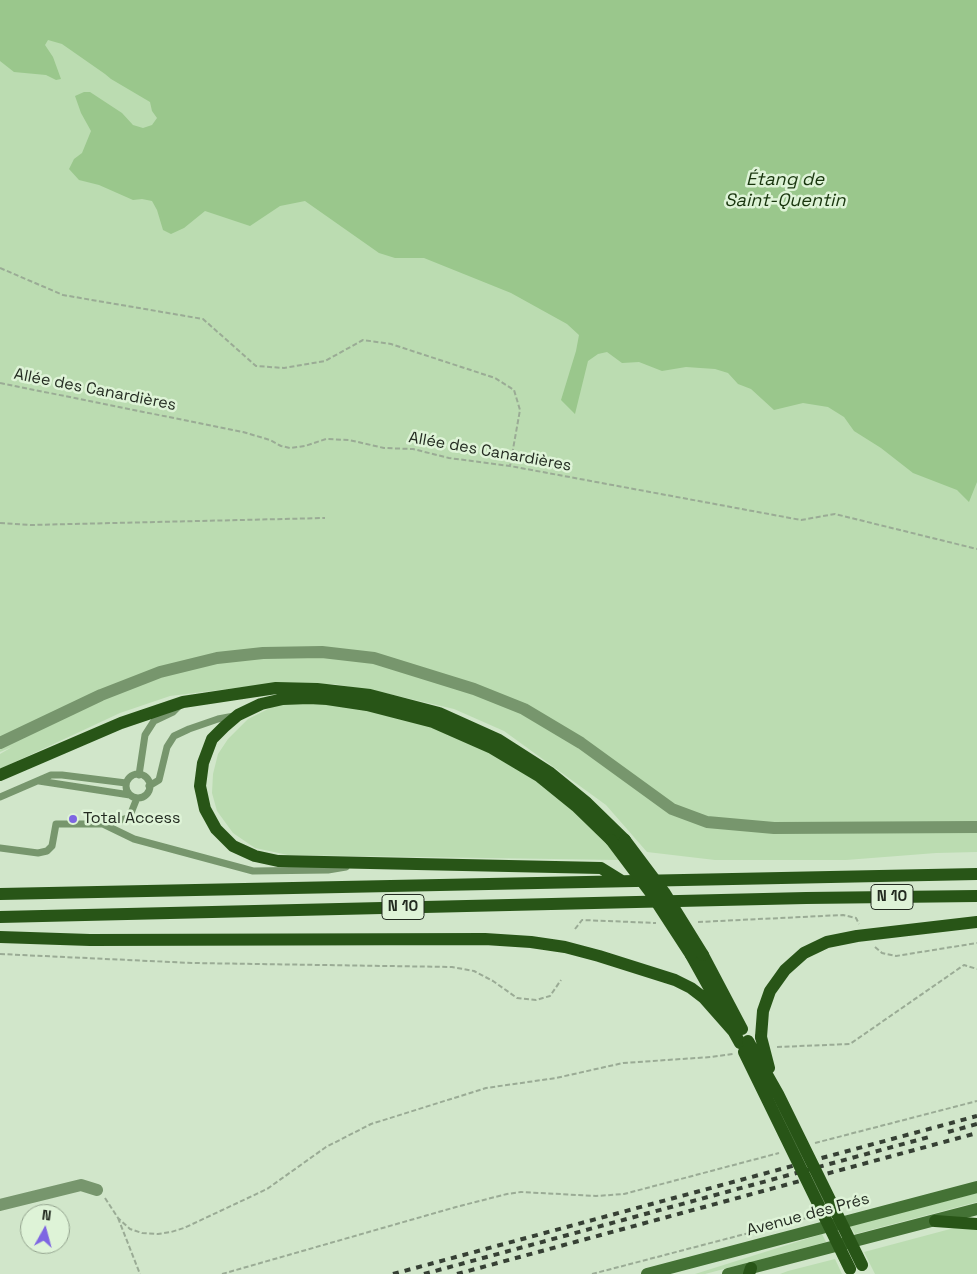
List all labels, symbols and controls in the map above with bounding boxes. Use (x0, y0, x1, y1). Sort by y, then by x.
water label: Étang de Saint-Quentin (725, 169, 845, 212)
street label: Allée des Canardières (12, 365, 178, 415)
street label: Allée des Canardières (407, 428, 573, 476)
place label: Total Access (83, 809, 180, 829)
marker: Total Access (67, 813, 79, 825)
road number: N 10 (871, 884, 913, 910)
road number: N 10 (382, 894, 424, 920)
street label: Avenue des Prés (745, 1189, 871, 1241)
north arrow (20, 1204, 70, 1254)
text: N (41, 1206, 52, 1225)

